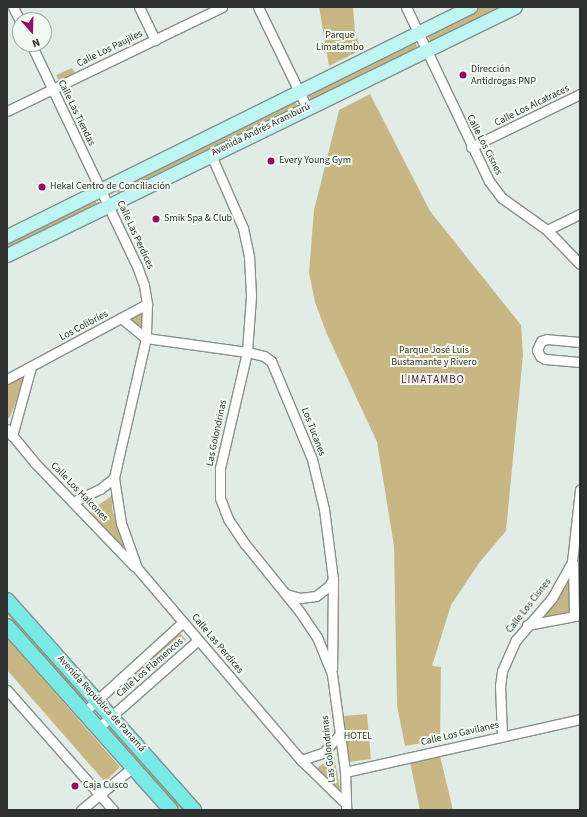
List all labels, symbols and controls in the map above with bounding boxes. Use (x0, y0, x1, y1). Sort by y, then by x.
north arrow (12, 12, 52, 52)
street label: Calle Los Paujiles (75, 28, 145, 70)
park label: Parque Limatambo (316, 29, 364, 52)
text: N (30, 35, 42, 51)
place label: Dirección Antidrogas PNP (471, 63, 536, 86)
marker: Dirección Antidrogas PNP (458, 70, 468, 80)
street label: Calle Las Tiendas (55, 78, 97, 148)
street label: Calle Los Alcatraces (493, 83, 571, 129)
street label: Avenida Andrés Aramburú (210, 101, 312, 159)
street label: Calle Los Cisnes (464, 113, 504, 177)
place label: Every Young Gym (279, 155, 351, 167)
marker: Every Young Gym (266, 156, 276, 166)
place label: Hekal Centro de Conciliación (50, 181, 170, 193)
marker: Hekal Centro de Conciliación (37, 182, 47, 192)
street label: Calle Las Perdices (114, 199, 156, 271)
place label: Smik Spa & Club (164, 213, 232, 225)
marker: Smik Spa & Club (151, 214, 161, 224)
street label: Los Colibríes (58, 308, 110, 344)
park label: Parque José Luis Bustamante y Rivero (391, 344, 477, 368)
district label: LIMATAMBO (401, 373, 465, 387)
street label: Las Golondrinas (204, 399, 230, 467)
street label: Los Tucanes (298, 406, 328, 458)
street label: Calle Los Halcones (48, 460, 110, 524)
street label: Calle Los Cisnes (504, 576, 554, 636)
street label: Calle Las Perdices (189, 612, 245, 676)
street label: Calle Los Flamencos (114, 636, 186, 700)
street label: Avenida República de Panamá (54, 653, 148, 755)
street label: Las Golondrinas (320, 715, 338, 783)
street label: Calle Los Gavilanes (420, 719, 500, 749)
park label: HOTEL (344, 731, 372, 743)
place label: Caja Cusco (83, 780, 128, 792)
marker: Caja Cusco (70, 781, 80, 791)

